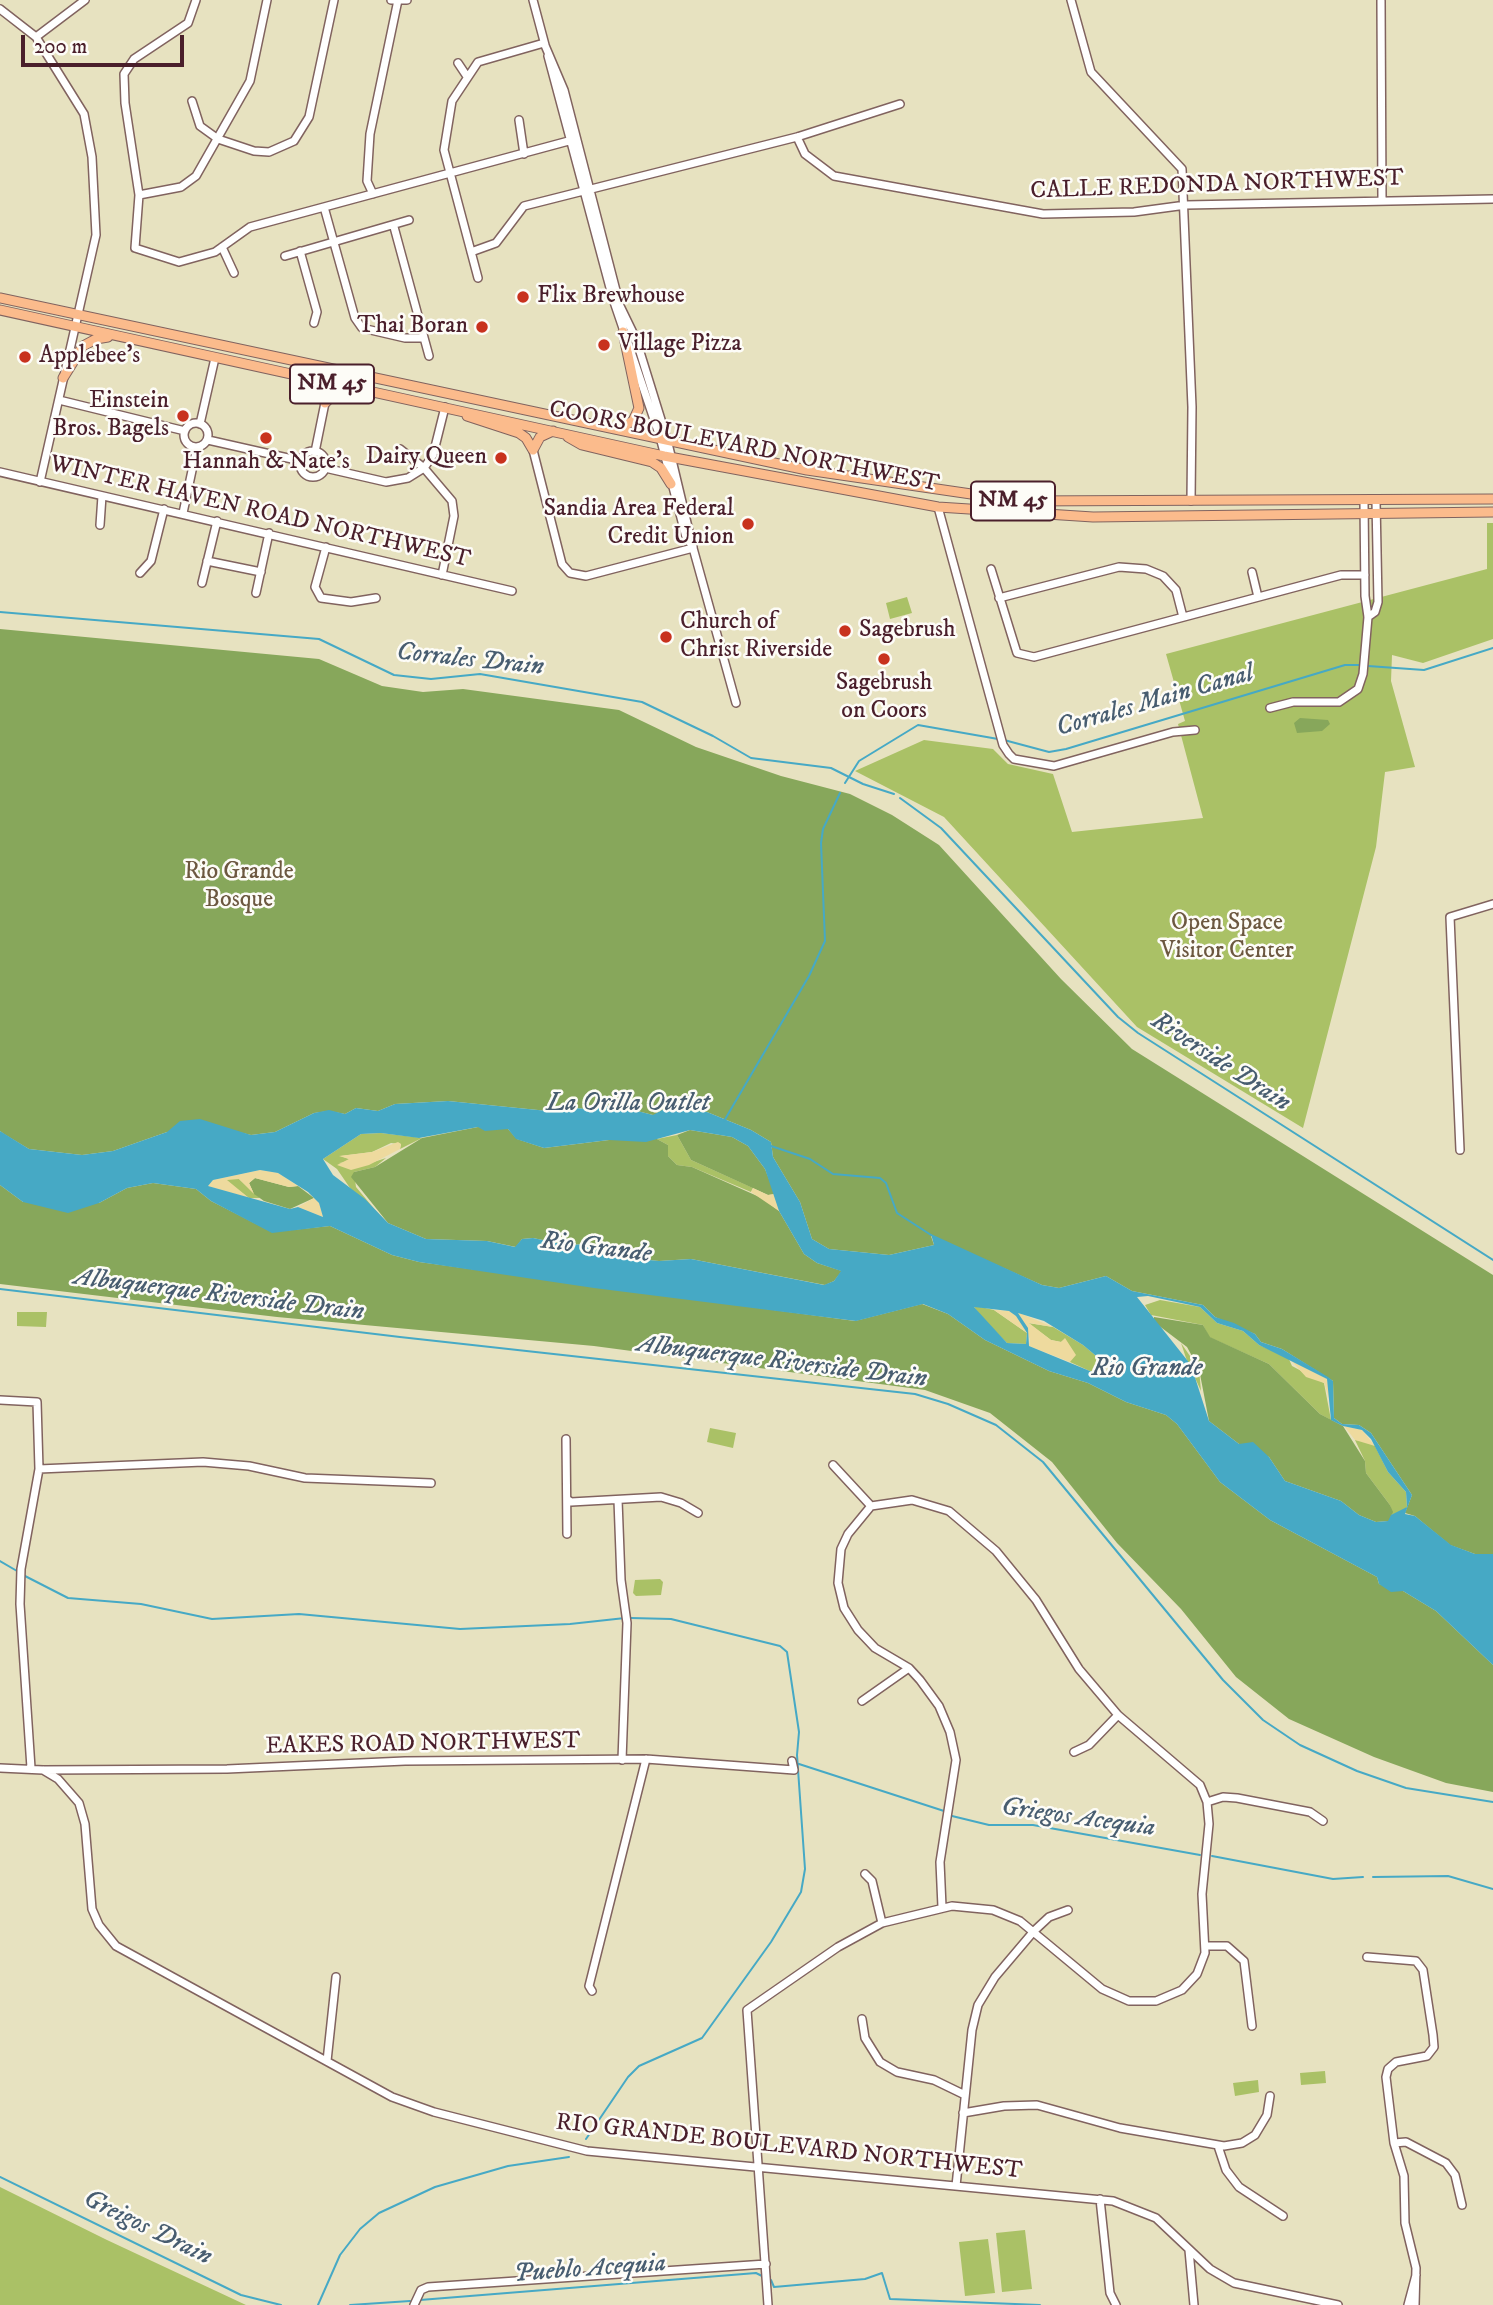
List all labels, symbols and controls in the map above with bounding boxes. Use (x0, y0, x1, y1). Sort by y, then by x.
scale bar (24, 21, 187, 65)
text: 200 m (34, 34, 87, 60)
street label: CALLE REDONDA NORTHWEST (1030, 165, 1404, 207)
place label: Flix Brewhouse (537, 283, 685, 311)
marker: Flix Brewhouse (515, 289, 531, 305)
place label: Thai Boran (357, 313, 468, 341)
marker: Thai Boran (474, 319, 490, 335)
place label: Village Pizza (618, 331, 742, 359)
marker: Village Pizza (596, 337, 612, 353)
place label: Applebee's (39, 343, 140, 371)
marker: Applebee's (17, 349, 33, 365)
road number: NM 45 (290, 364, 374, 404)
place label: Einstein Bros. Bagels (52, 388, 169, 444)
street label: COORS BOULEVARD NORTHWEST (546, 396, 942, 500)
marker: Einstein Bros. Bagels (175, 408, 191, 424)
marker: Hannah & Nate's (258, 430, 274, 446)
place label: Dairy Queen (365, 444, 487, 472)
place label: Hannah & Nate's (182, 449, 350, 477)
marker: Dairy Queen (493, 450, 509, 466)
street label: WINTER HAVEN ROAD NORTHWEST (47, 451, 473, 575)
road number: NM 45 (971, 481, 1055, 520)
place label: Sandia Area Federal Credit Union (543, 496, 734, 552)
marker: Sandia Area Federal Credit Union (740, 516, 756, 532)
place label: Church of Christ Riverside (680, 609, 832, 665)
place label: Sagebrush (859, 617, 956, 645)
marker: Sagebrush (837, 623, 853, 639)
marker: Church of Christ Riverside (658, 629, 674, 645)
water label: Corrales Drain (395, 638, 545, 684)
marker: Sagebrush on Coors (876, 651, 892, 667)
water label: Corrales Main Canal (1053, 659, 1257, 745)
place label: Sagebrush on Coors (836, 670, 932, 726)
park label: Rio Grande Bosque (184, 859, 294, 915)
park label: Open Space Visitor Center (1160, 910, 1294, 966)
water label: Riverside Drain (1144, 1006, 1296, 1120)
water label: La Orilla Outlet (547, 1089, 709, 1121)
water label: Rio Grande (539, 1227, 653, 1271)
water label: Albuquerque Riverside Drain (72, 1263, 366, 1329)
water label: Albuquerque Riverside Drain (635, 1330, 929, 1396)
water label: Rio Grande (1091, 1354, 1203, 1386)
street label: EAKES ROAD NORTHWEST (265, 1728, 581, 1762)
water label: Griegos Acequia (999, 1793, 1157, 1845)
street label: RIO GRANDE BOULEVARD NORTHWEST (554, 2109, 1024, 2187)
water label: Greigos Drain (77, 2184, 217, 2274)
water label: Pueblo Acequia (513, 2249, 667, 2291)

